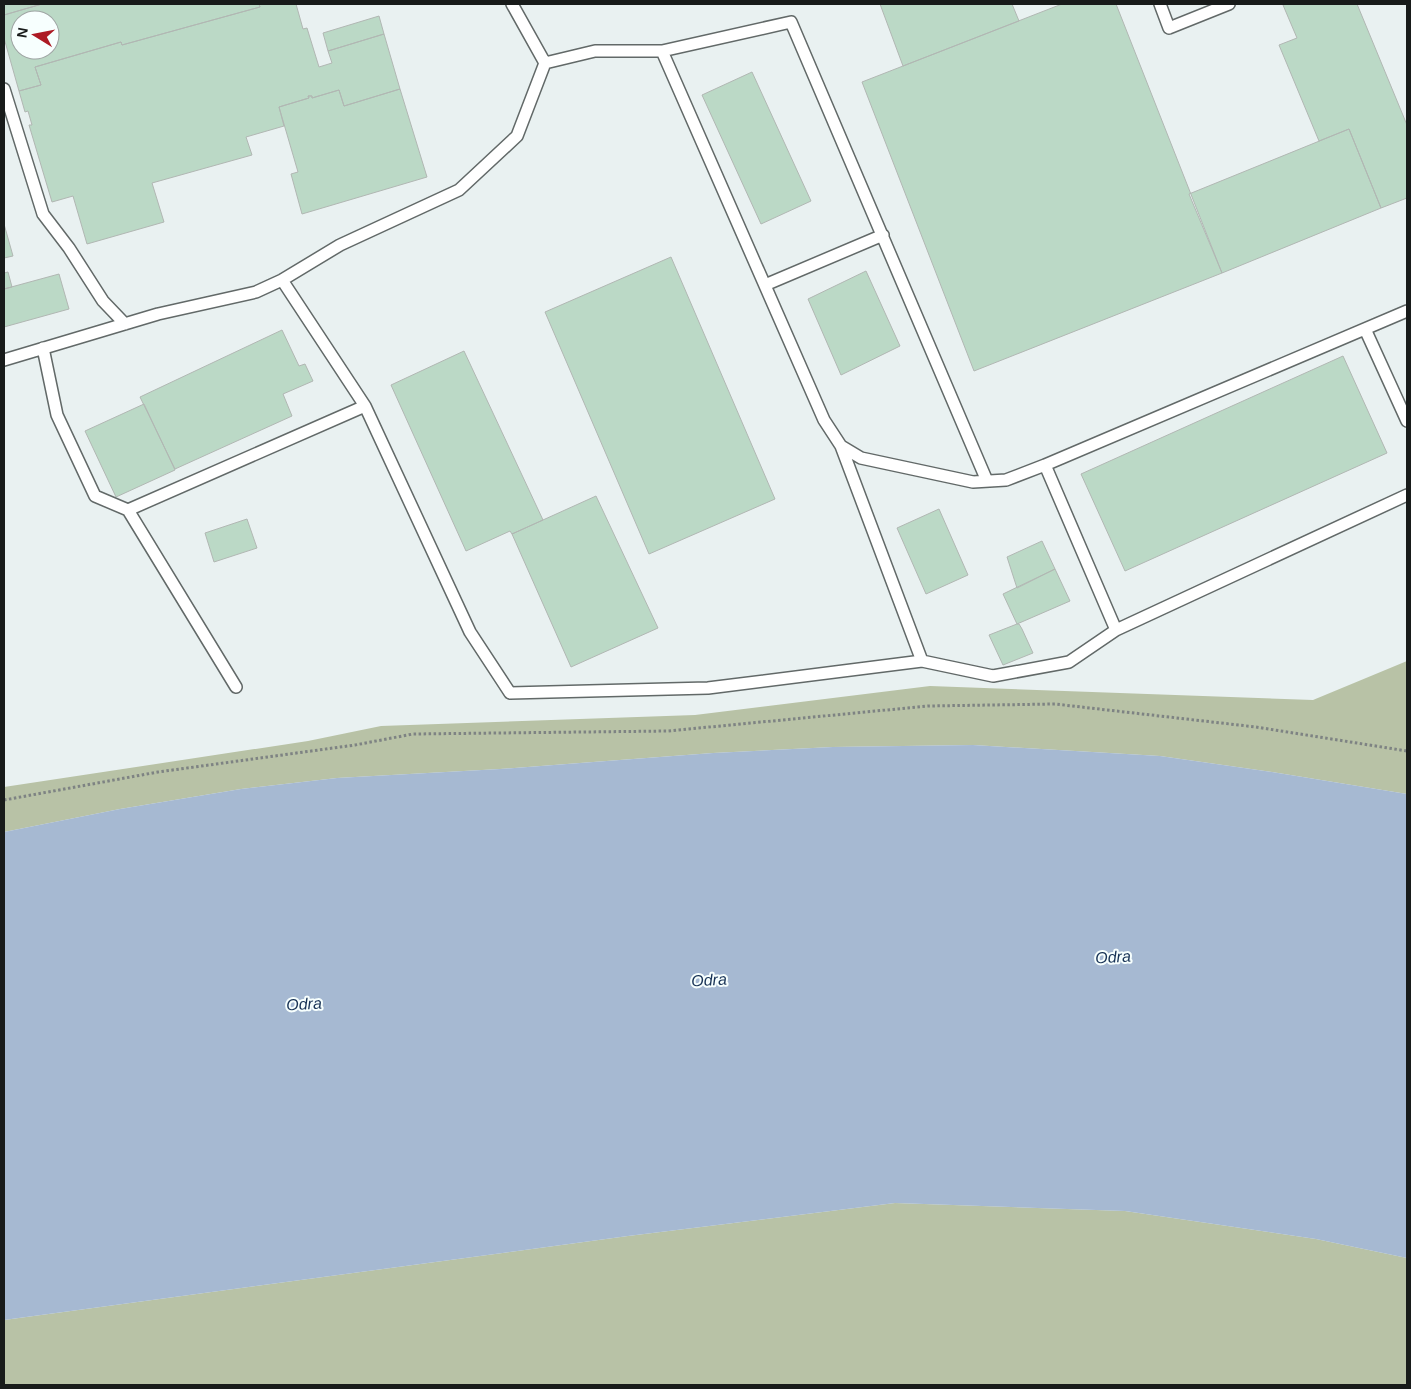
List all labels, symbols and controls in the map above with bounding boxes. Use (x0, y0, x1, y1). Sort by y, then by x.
north arrow (10, 10, 60, 60)
text: N (13, 26, 31, 39)
water label: Odra (1095, 948, 1131, 966)
water label: Odra (691, 971, 727, 989)
water label: Odra (286, 995, 322, 1013)

